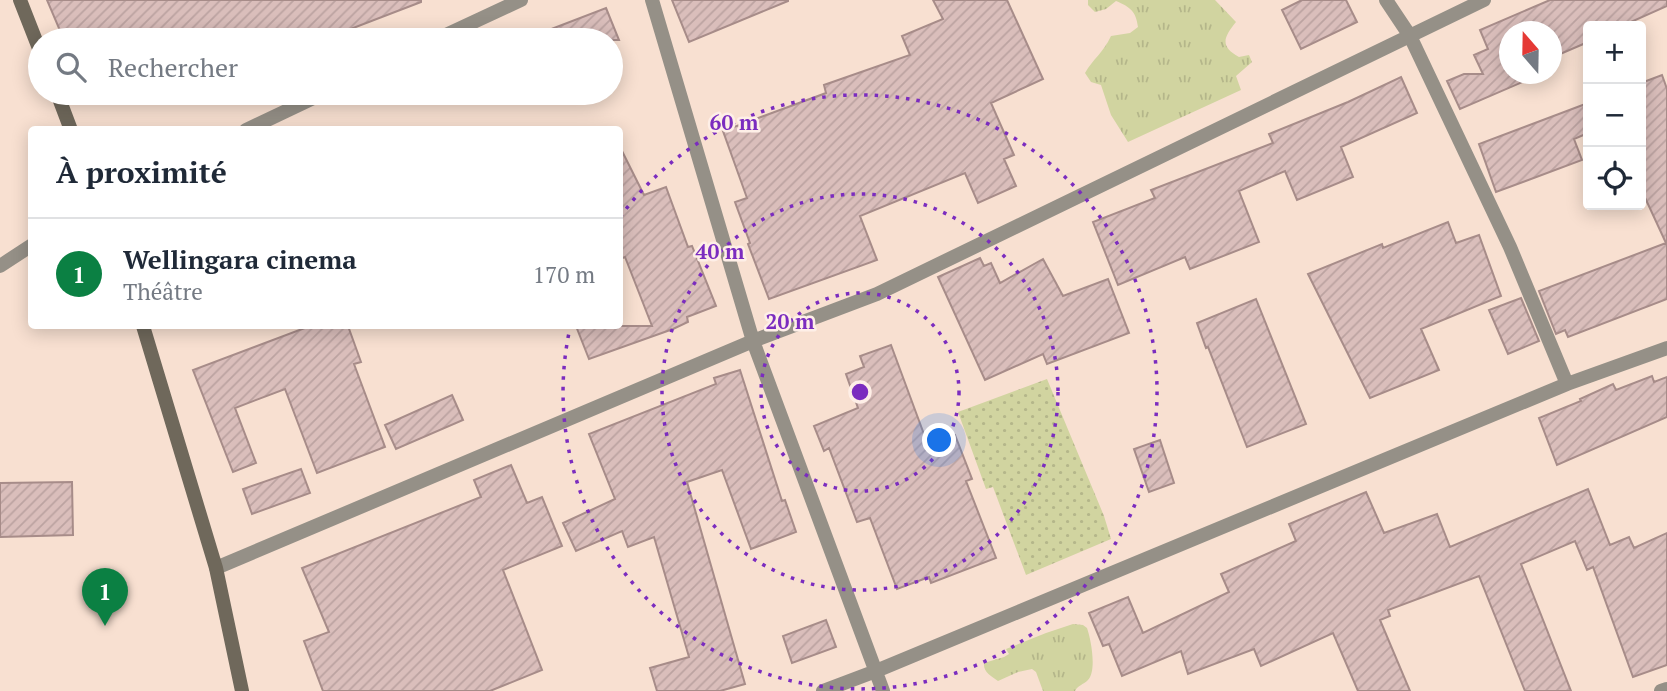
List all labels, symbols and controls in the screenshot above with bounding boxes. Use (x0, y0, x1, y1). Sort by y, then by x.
north arrow (1499, 21, 1562, 84)
map controls (1583, 21, 1646, 210)
button: + (1583, 21, 1646, 84)
search box (28, 28, 623, 105)
icon: search (52, 48, 90, 86)
text: Rechercher (108, 50, 238, 84)
button: − (1583, 84, 1646, 147)
text: 60 m (710, 108, 759, 136)
button: locate (1583, 147, 1646, 210)
text: À proximité (56, 152, 227, 192)
text: 40 m (696, 237, 745, 265)
text: Wellingara cinema (123, 242, 357, 276)
text: 1 (73, 259, 86, 290)
text: 170 m (533, 259, 595, 290)
text: Théâtre (123, 276, 203, 307)
text: 20 m (766, 307, 815, 335)
centre of rings (848, 380, 872, 404)
your location (922, 423, 956, 457)
pin: 1 (82, 568, 128, 626)

